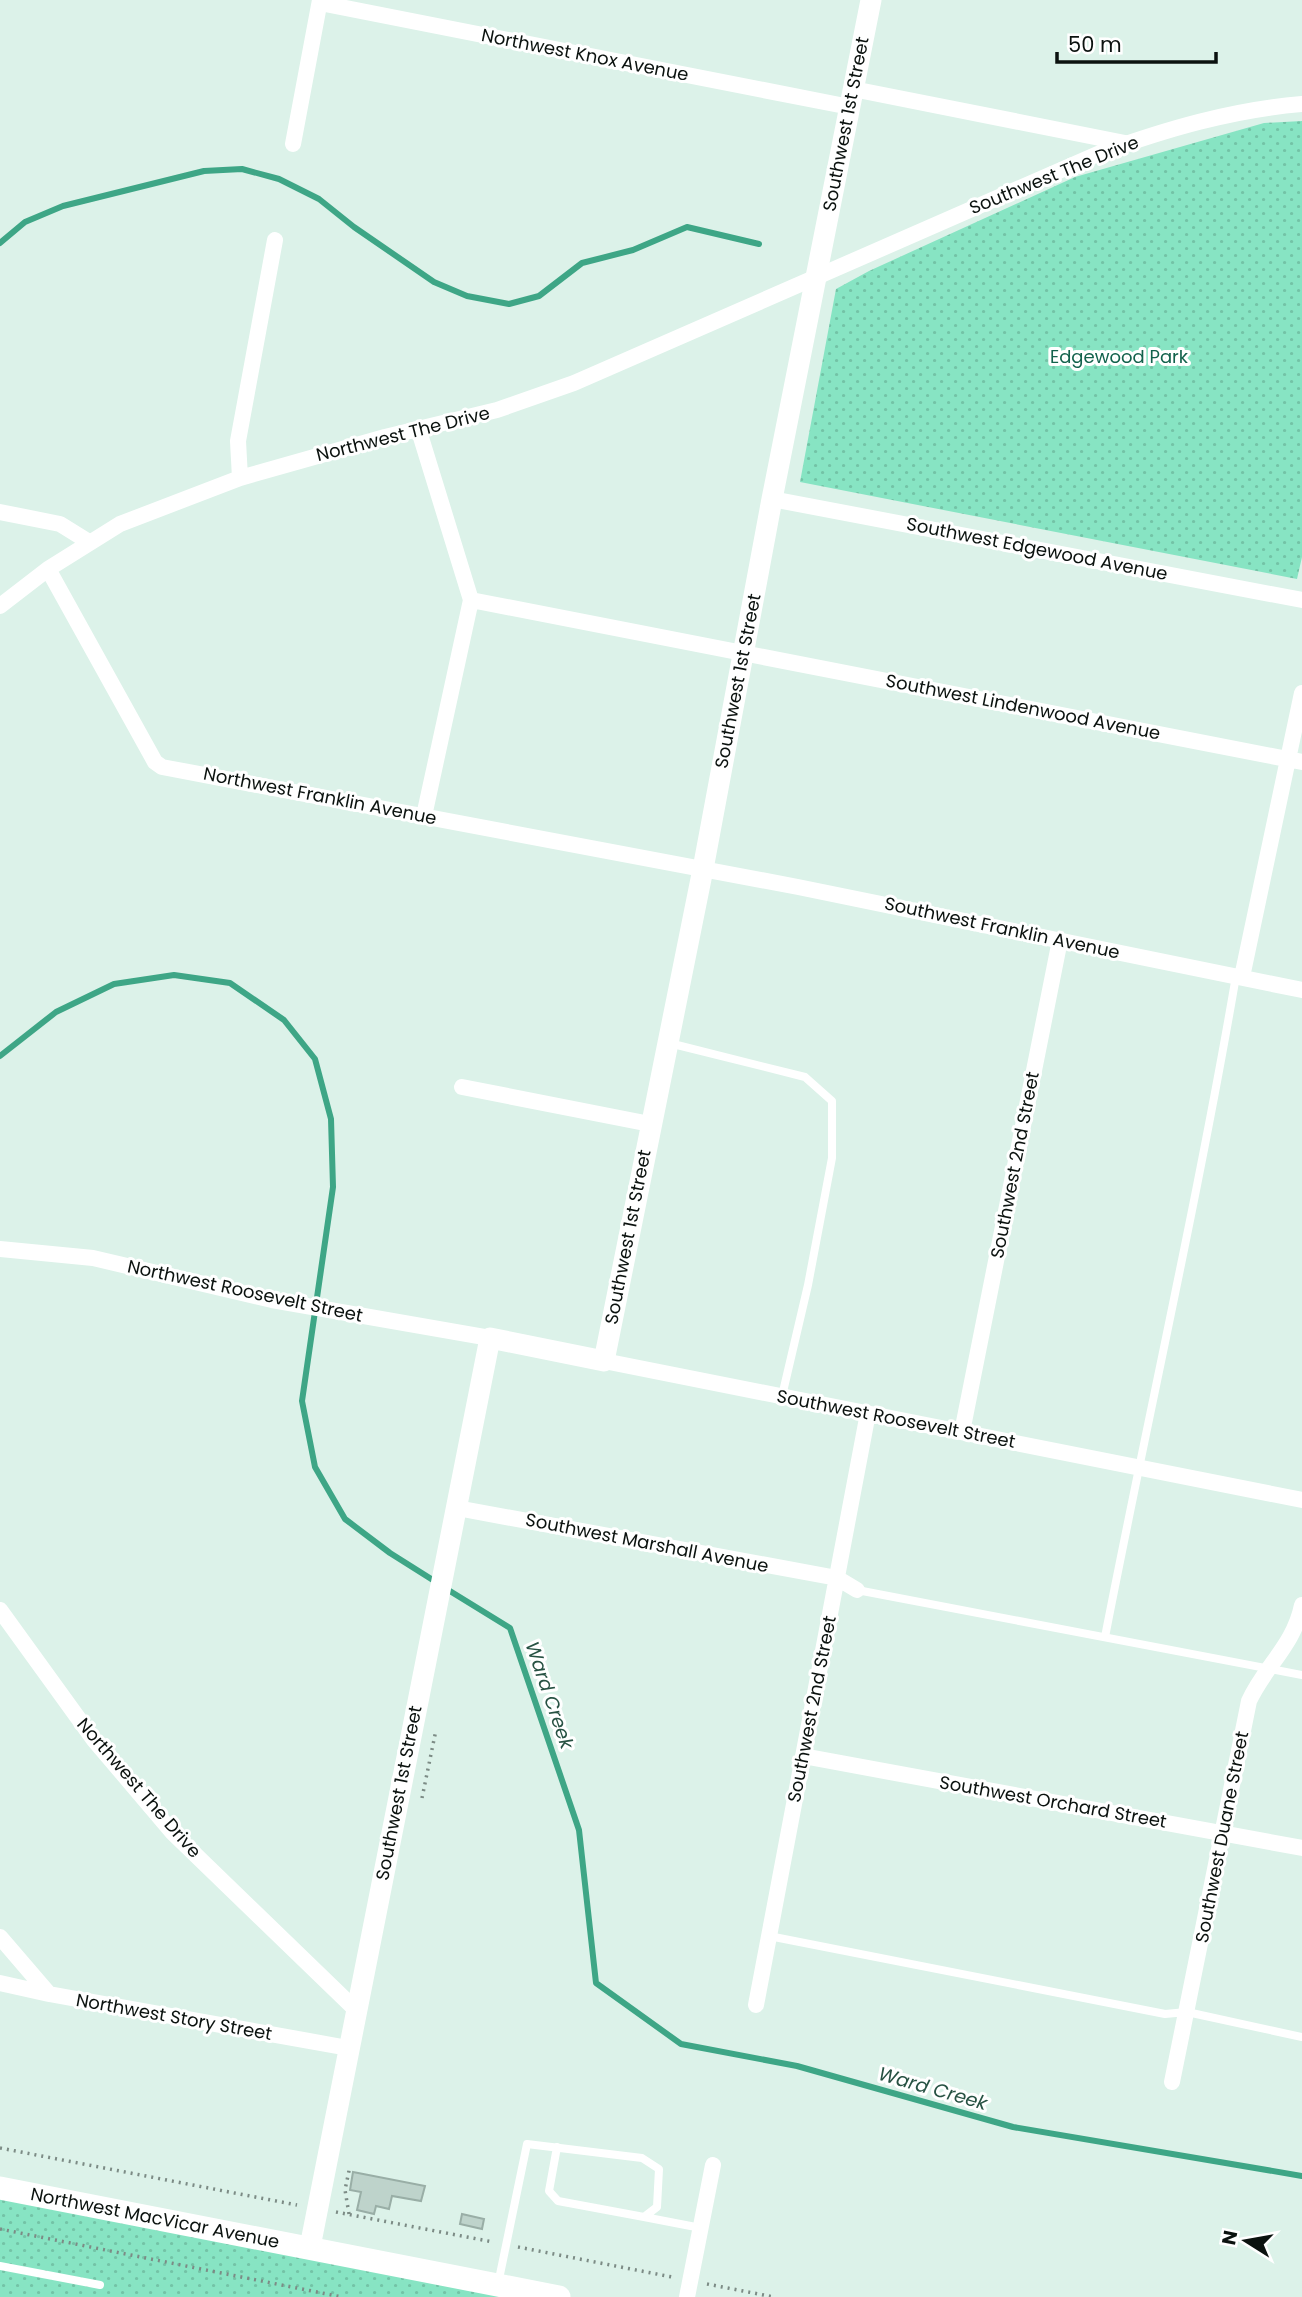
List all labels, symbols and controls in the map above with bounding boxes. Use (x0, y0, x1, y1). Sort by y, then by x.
scale bar (1057, 21, 1216, 65)
street label: Northwest Knox Avenue (479, 22, 691, 87)
text: 50 m (1068, 30, 1122, 59)
street label: Southwest 1st Street (816, 34, 875, 213)
street label: Southwest The Drive (965, 129, 1142, 220)
park label: Edgewood Park (1050, 344, 1189, 369)
street label: Northwest The Drive (314, 400, 492, 467)
street label: Southwest Edgewood Avenue (904, 511, 1170, 586)
street label: Southwest 1st Street (708, 591, 767, 770)
street label: Southwest Lindenwood Avenue (884, 668, 1163, 745)
street label: Northwest Franklin Avenue (201, 761, 439, 830)
street label: Southwest Franklin Avenue (882, 890, 1122, 965)
street label: Southwest 2nd Street (984, 1069, 1045, 1260)
street label: Southwest 1st Street (598, 1147, 657, 1326)
street label: Northwest Roosevelt Street (125, 1253, 365, 1328)
street label: Southwest Roosevelt Street (775, 1383, 1018, 1454)
street label: Southwest Marshall Avenue (523, 1507, 771, 1578)
street label: Southwest 2nd Street (781, 1613, 842, 1804)
water label: Ward Creek (519, 1638, 581, 1754)
street label: Southwest 1st Street (369, 1703, 428, 1882)
street label: Northwest The Drive (72, 1712, 207, 1863)
street label: Southwest Duane Street (1189, 1729, 1254, 1945)
street label: Southwest Orchard Street (938, 1769, 1169, 1834)
street label: Northwest Story Street (74, 1987, 274, 2046)
water label: Ward Creek (875, 2060, 992, 2117)
street label: Northwest MacVicar Avenue (29, 2181, 282, 2254)
north arrow (1211, 2206, 1281, 2276)
text: N (1215, 2228, 1244, 2247)

